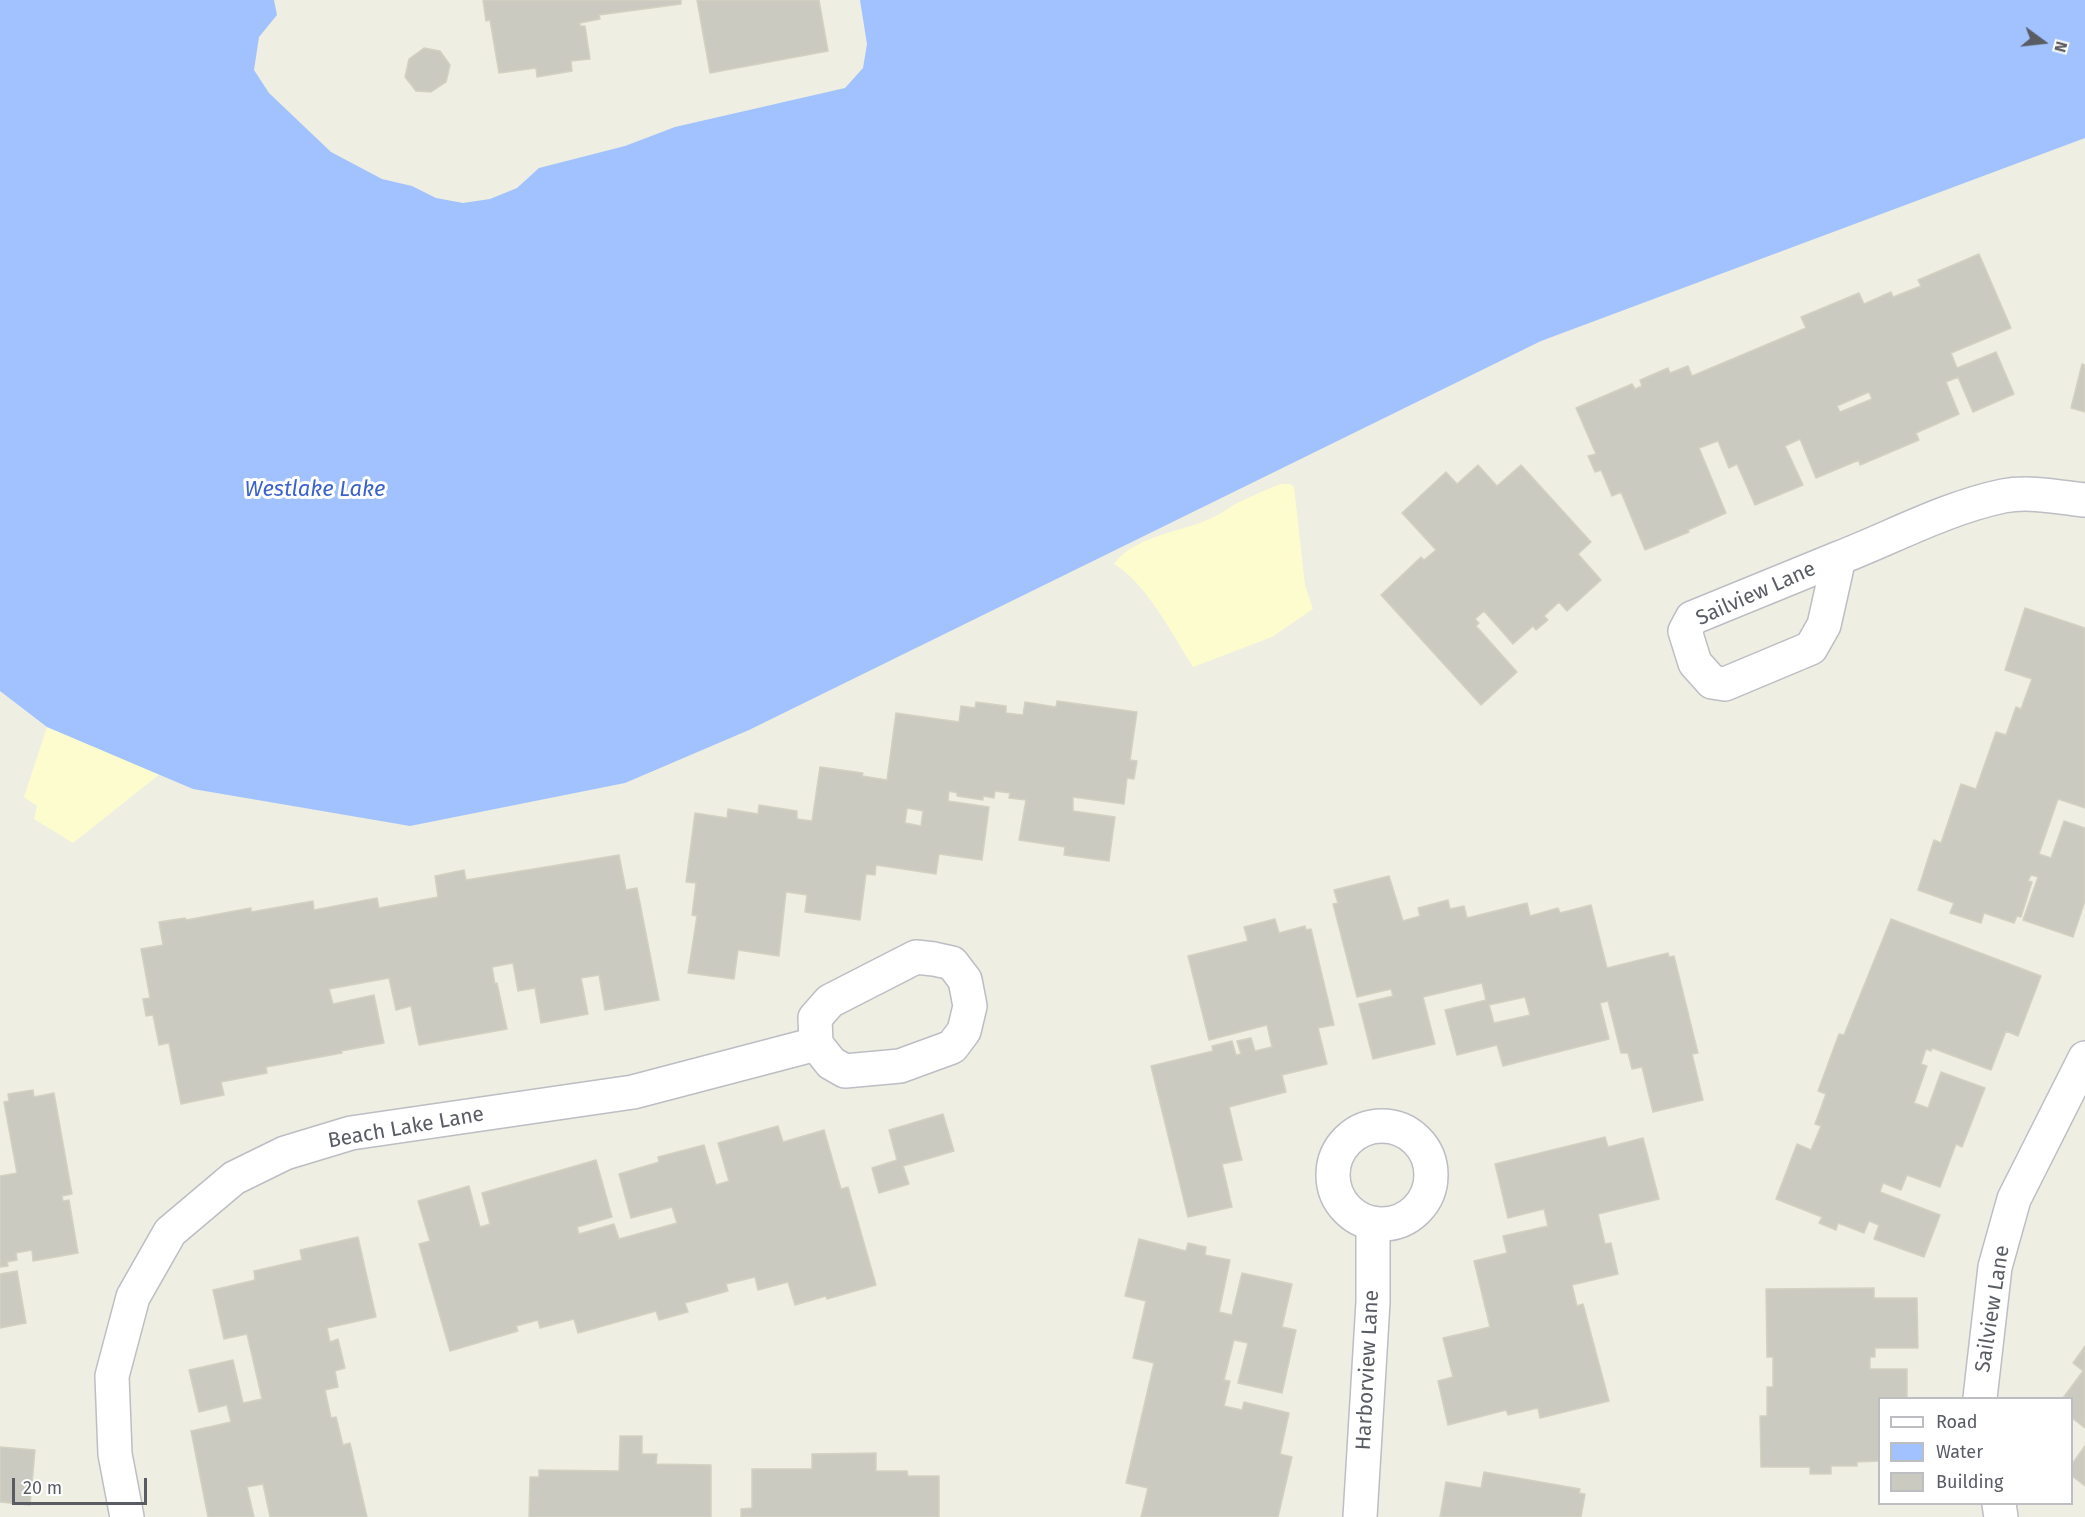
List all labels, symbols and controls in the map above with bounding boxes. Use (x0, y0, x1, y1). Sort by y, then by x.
north arrow (2013, 12, 2073, 72)
text: N (2050, 39, 2071, 54)
water label: Westlake Lake (245, 477, 385, 503)
street label: Sailview Lane (1692, 556, 1820, 632)
street label: Beach Lake Lane (326, 1102, 486, 1154)
street label: Sailview Lane (1971, 1244, 2015, 1374)
street label: Harborview Lane (1351, 1289, 1385, 1451)
legend (1878, 1397, 2073, 1505)
text: Road (1936, 1411, 1978, 1433)
text: Water (1936, 1441, 1983, 1463)
scale bar (15, 1466, 150, 1504)
text: Building (1936, 1471, 2003, 1493)
text: 20 m (23, 1477, 62, 1499)

